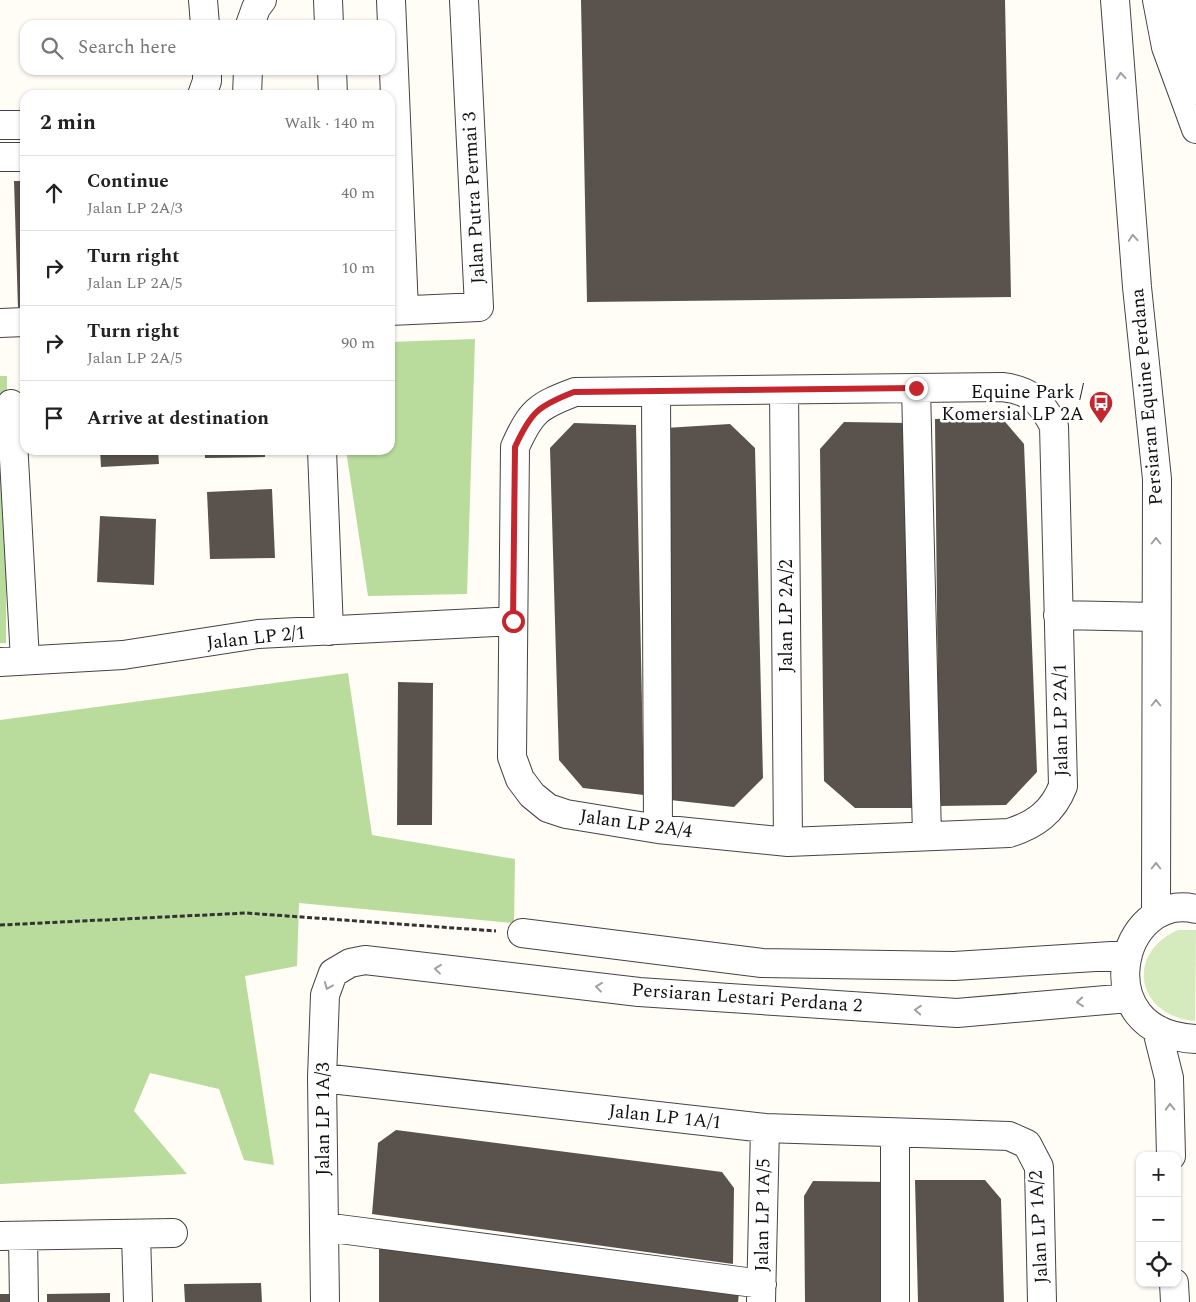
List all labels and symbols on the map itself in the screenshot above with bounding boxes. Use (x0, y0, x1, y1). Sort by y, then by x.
one-way arrow (1116, 72, 1127, 80)
street label: Jalan Putra Permai 3 (455, 111, 493, 285)
one-way arrow (1128, 234, 1139, 242)
street label: Persiaran Equine Perdana (1123, 286, 1171, 507)
route end (905, 377, 928, 400)
place label: Equine Park / Komersial LP 2A (941, 378, 1084, 429)
bus stop icon: Equine Park / Komersial LP 2A (1088, 390, 1114, 424)
one-way arrow (1151, 536, 1161, 544)
street label: Jalan LP 2A/2 (772, 559, 801, 673)
route start (502, 610, 525, 633)
street label: Jalan LP 2/1 (205, 618, 307, 658)
street label: Jalan LP 2A/1 (1046, 663, 1076, 777)
one-way arrow (1151, 699, 1161, 706)
street label: Jalan LP 2A/4 (578, 802, 695, 846)
one-way arrow (1151, 861, 1161, 869)
one-way arrow (434, 964, 442, 975)
street label: Persiaran Lestari Perdana 2 (631, 975, 863, 1021)
one-way arrow (324, 981, 335, 990)
one-way arrow (595, 982, 603, 993)
one-way arrow (1076, 997, 1084, 1008)
one-way arrow (914, 1005, 922, 1016)
street label: Jalan LP 1A/3 (309, 1062, 338, 1176)
street label: Jalan LP 1A/1 (607, 1097, 723, 1137)
one-way arrow (1165, 1103, 1175, 1110)
street label: Jalan LP 1A/5 (748, 1158, 778, 1272)
street label: Jalan LP 1A/2 (1022, 1170, 1056, 1284)

